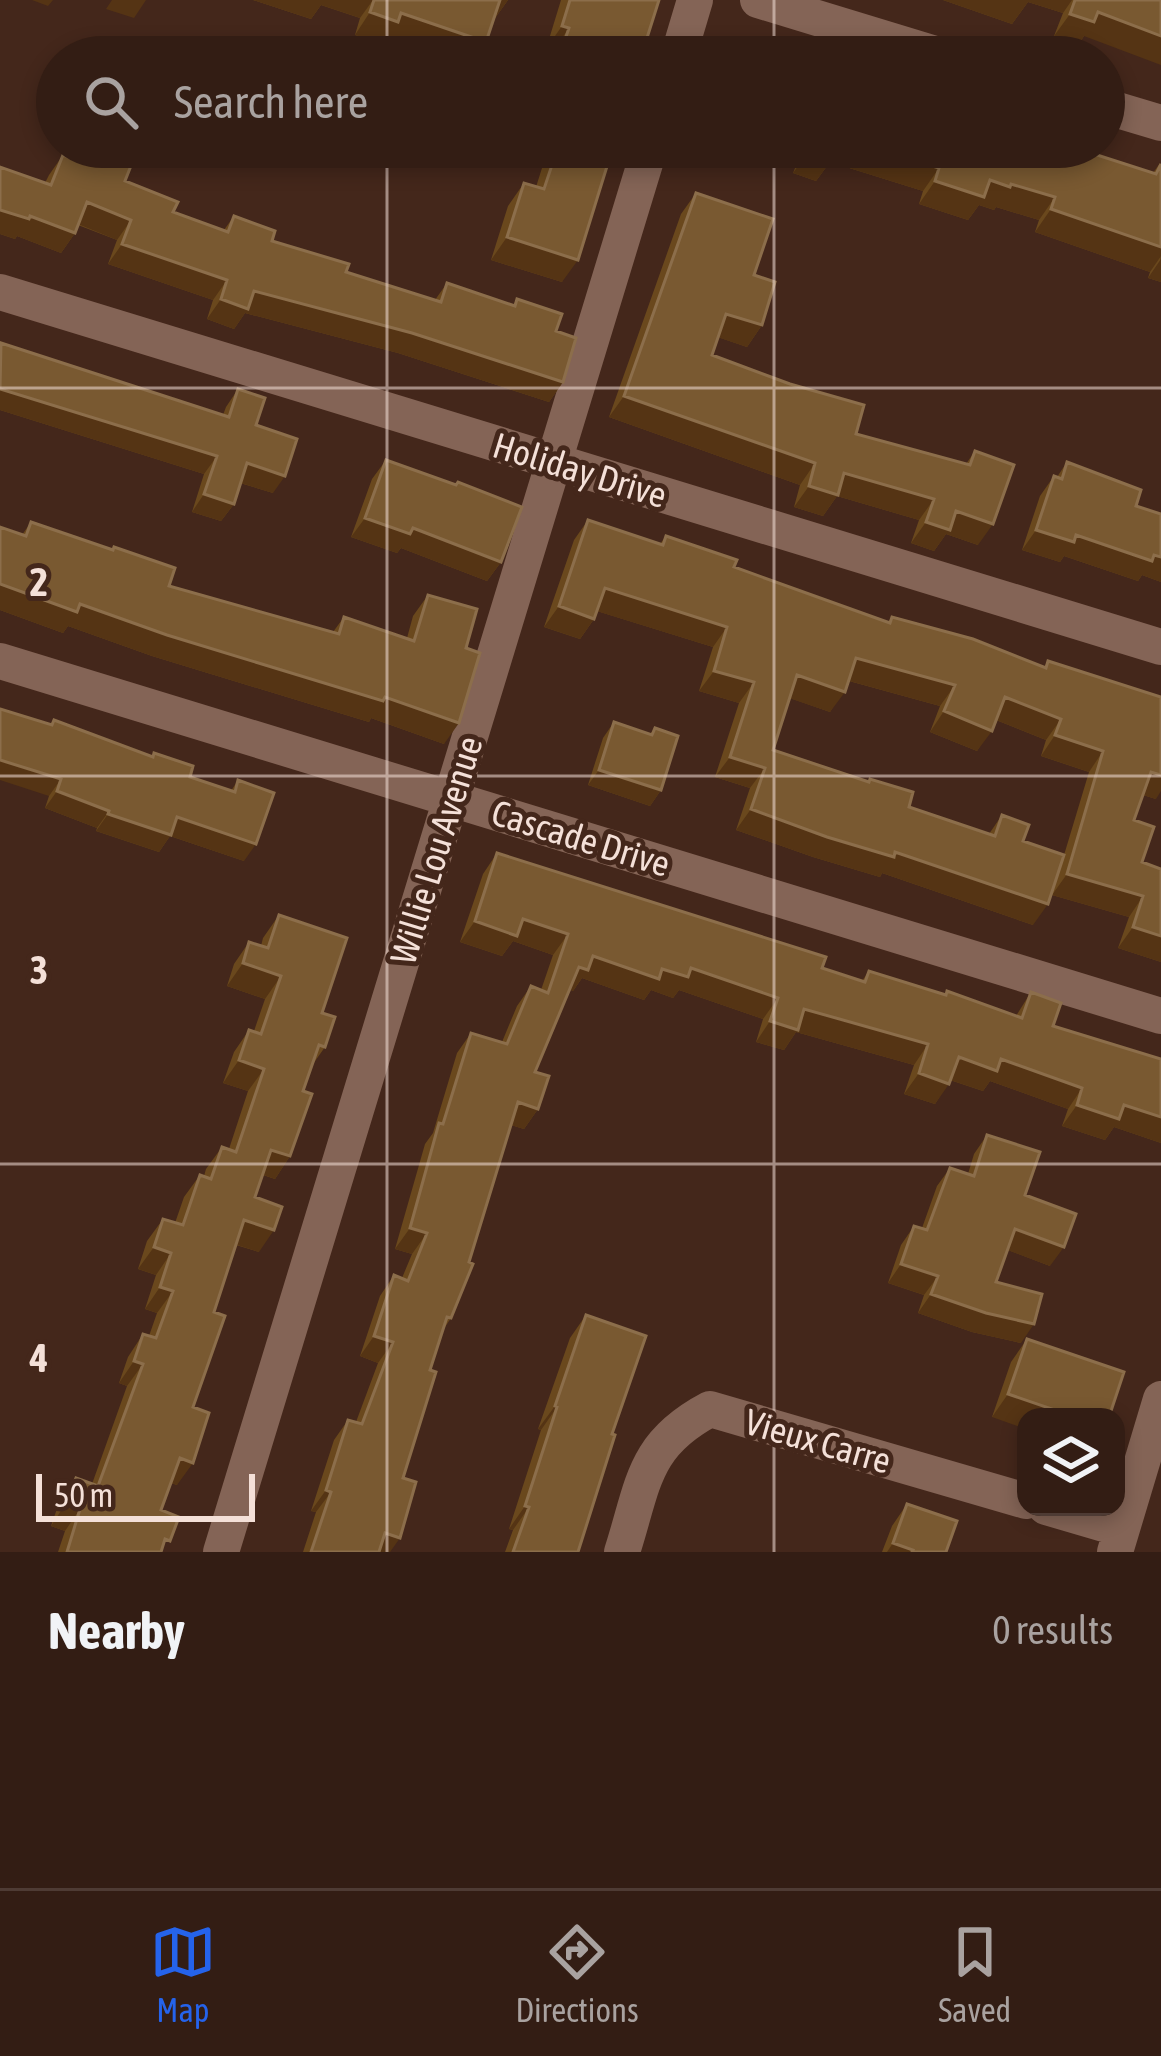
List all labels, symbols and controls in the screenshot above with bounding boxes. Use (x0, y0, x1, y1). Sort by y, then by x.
search box (36, 36, 1125, 168)
icon: search (78, 69, 144, 135)
text: Search here (174, 76, 368, 128)
street label: Holiday Drive (488, 424, 672, 516)
text: 2 (30, 560, 48, 604)
street label: Willie Lou Avenue (381, 731, 491, 969)
street label: Cascade Drive (487, 791, 675, 885)
text: 3 (30, 948, 48, 992)
text: 4 (29, 1336, 48, 1380)
street label: Vieux Carre (740, 1400, 896, 1482)
map controls (1017, 1408, 1125, 1516)
button: layers (1017, 1408, 1125, 1516)
scale bar (36, 1468, 255, 1521)
text: 50 m (54, 1476, 113, 1514)
text: Nearby (48, 1601, 185, 1660)
text: 0 results (992, 1608, 1113, 1652)
tab: Map (150, 1919, 216, 2029)
tab: Directions (515, 1919, 639, 2029)
tab: Saved (938, 1919, 1011, 2029)

